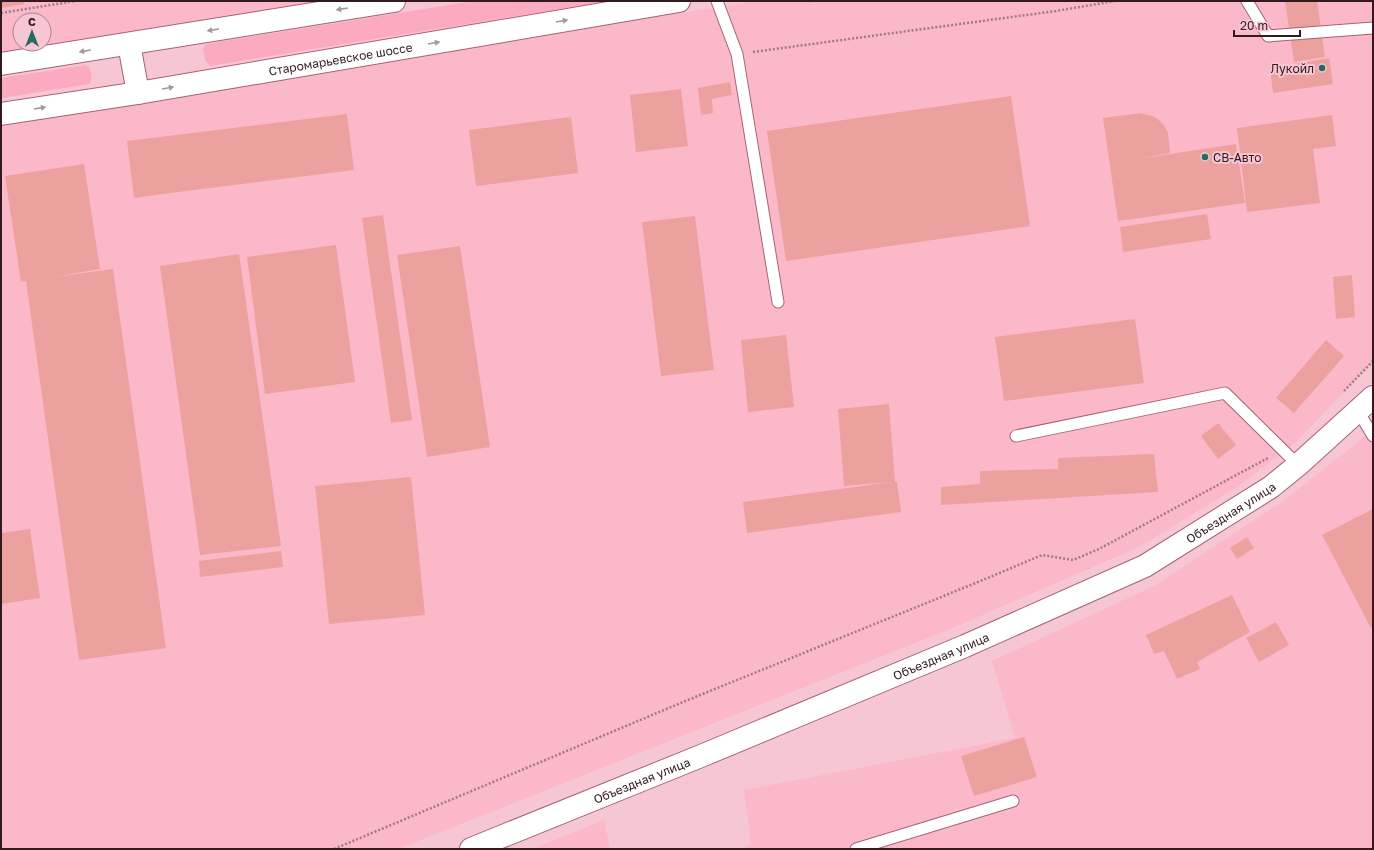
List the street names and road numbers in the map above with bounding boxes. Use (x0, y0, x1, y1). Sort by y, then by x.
street label: Старомарьевское шоссе (267, 39, 414, 78)
street label: Объездная улица (1183, 479, 1279, 546)
street label: Объездная улица (890, 629, 991, 683)
street label: Объездная улица (591, 754, 692, 806)

